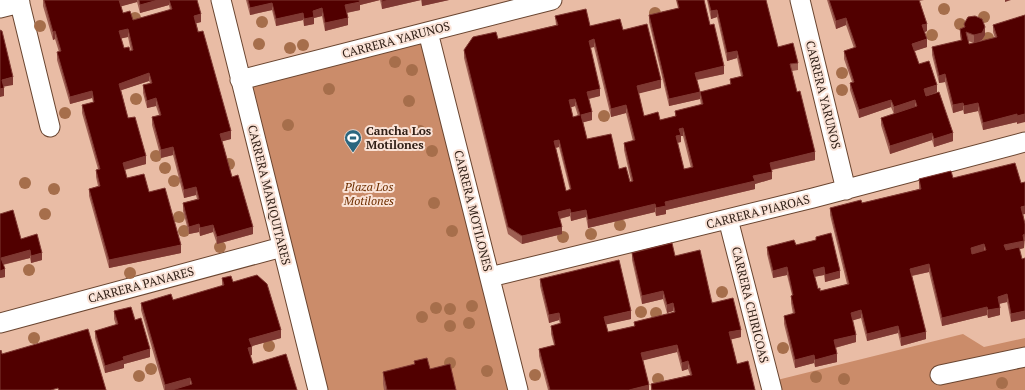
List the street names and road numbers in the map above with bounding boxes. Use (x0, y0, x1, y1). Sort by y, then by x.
street label: CARRERA YARUNOS (340, 18, 451, 61)
street label: CARRERA YARUNOS (803, 39, 844, 151)
street label: CARRERA MARIQUITARES (245, 123, 294, 266)
street label: CARRERA MOTILONES (451, 149, 496, 273)
street label: CARRERA PIAROAS (705, 191, 811, 232)
street label: CARRERA CHIRICOAS (729, 245, 772, 365)
street label: CARRERA PANARES (86, 263, 195, 306)

